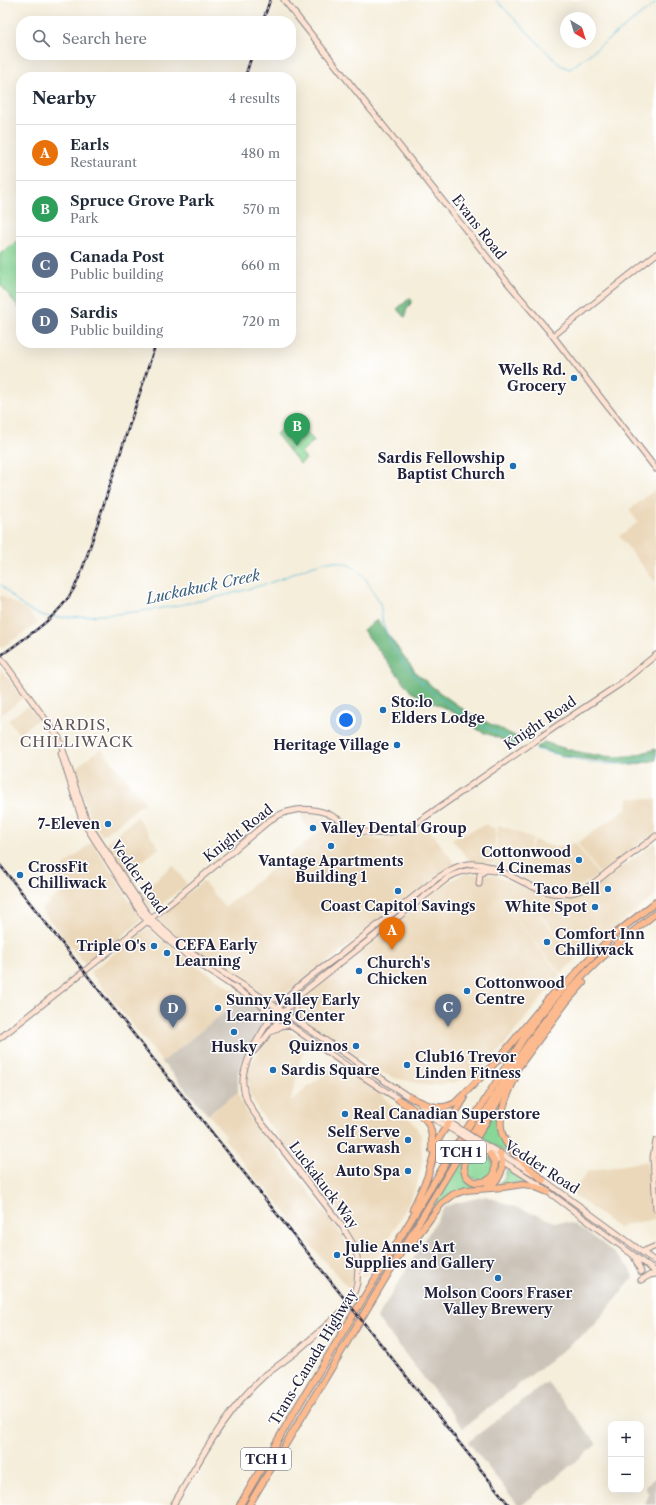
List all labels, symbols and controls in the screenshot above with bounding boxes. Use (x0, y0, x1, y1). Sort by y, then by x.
north arrow (560, 12, 596, 48)
search box (16, 16, 296, 60)
icon: search (30, 27, 52, 49)
text: Search here (62, 29, 147, 48)
text: Nearby (32, 88, 96, 108)
text: 4 results (229, 90, 280, 106)
text: Earls (70, 135, 109, 154)
text: A (40, 145, 50, 161)
text: 480 m (241, 145, 280, 161)
text: Restaurant (70, 154, 137, 170)
text: Spruce Grove Park (70, 191, 214, 210)
street label: Evans Road (448, 191, 510, 263)
text: B (40, 201, 50, 217)
text: 570 m (243, 201, 280, 217)
text: Park (70, 210, 98, 226)
text: Canada Post (70, 247, 164, 266)
text: C (40, 257, 50, 273)
text: 660 m (241, 257, 280, 273)
text: Public building (70, 266, 163, 282)
text: Sardis (70, 303, 118, 322)
text: D (39, 313, 51, 329)
text: 720 m (242, 313, 280, 329)
text: Public building (70, 322, 163, 338)
place label: Wells Rd. Grocery (497, 361, 566, 395)
marker: Wells Rd. Grocery (569, 373, 579, 383)
pin: B (284, 413, 310, 446)
place label: Sardis Fellowship Baptist Church (378, 449, 505, 483)
marker: Sardis Fellowship Baptist Church (508, 461, 518, 471)
water label: Luckakuck Creek (143, 565, 262, 608)
street label: Knight Road (500, 692, 580, 754)
place label: Sto:lo Elders Lodge (391, 693, 485, 727)
marker: Sto:lo Elders Lodge (378, 705, 388, 715)
your location (336, 710, 356, 730)
district label: SARDIS, CHILLIWACK (20, 715, 135, 751)
place label: Heritage Village (273, 736, 389, 754)
marker: Heritage Village (392, 740, 402, 750)
street label: Knight Road (200, 800, 277, 866)
place label: 7-Eleven (38, 815, 100, 833)
marker: 7-Eleven (103, 819, 113, 829)
place label: Valley Dental Group (320, 819, 467, 837)
marker: Valley Dental Group (308, 823, 318, 833)
street label: Vedder Road (107, 836, 171, 918)
marker: Vantage Apartments Building 1 (326, 841, 336, 851)
place label: Cottonwood 4 Cinemas (481, 843, 572, 877)
place label: Vantage Apartments Building 1 (257, 852, 404, 886)
marker: Cottonwood 4 Cinemas (574, 855, 584, 865)
place label: CrossFit Chilliwack (28, 858, 107, 892)
marker: CrossFit Chilliwack (15, 870, 25, 880)
place label: Taco Bell (533, 880, 600, 898)
marker: Taco Bell (603, 884, 613, 894)
marker: Coast Capitol Savings (393, 886, 403, 896)
place label: Coast Capitol Savings (321, 897, 475, 915)
place label: White Spot (504, 898, 587, 916)
marker: White Spot (590, 902, 600, 912)
pin: A (379, 917, 405, 950)
place label: Comfort Inn Chilliwack (555, 925, 645, 959)
place label: CEFA Early Learning (175, 936, 258, 970)
place label: Triple O's (76, 937, 146, 955)
marker: Comfort Inn Chilliwack (542, 937, 552, 947)
marker: Triple O's (149, 941, 159, 951)
marker: CEFA Early Learning (162, 948, 172, 958)
place label: Church's Chicken (367, 954, 430, 988)
marker: Church's Chicken (354, 966, 364, 976)
place label: Cottonwood Centre (475, 974, 565, 1008)
marker: Cottonwood Centre (462, 986, 472, 996)
place label: Sunny Valley Early Learning Center (226, 991, 360, 1025)
pin: C (435, 994, 461, 1027)
pin: D (160, 995, 186, 1028)
marker: Sunny Valley Early Learning Center (213, 1003, 223, 1013)
marker: Husky (229, 1027, 239, 1037)
place label: Quiznos (289, 1037, 348, 1055)
place label: Husky (211, 1038, 257, 1056)
marker: Quiznos (351, 1041, 361, 1051)
place label: Club16 Trevor Linden Fitness (415, 1048, 521, 1082)
marker: Club16 Trevor Linden Fitness (402, 1060, 412, 1070)
place label: Sardis Square (281, 1061, 380, 1079)
marker: Sardis Square (268, 1065, 278, 1075)
place label: Real Canadian Superstore (353, 1105, 540, 1123)
marker: Real Canadian Superstore (340, 1109, 350, 1119)
place label: Self Serve Carwash (328, 1123, 400, 1157)
marker: Self Serve Carwash (403, 1135, 413, 1145)
street label: Vedder Road (500, 1136, 583, 1198)
street label: Luckakuck Way (285, 1138, 363, 1232)
road number: TCH 1 (436, 1141, 486, 1163)
place label: Auto Spa (335, 1162, 401, 1180)
marker: Auto Spa (403, 1166, 413, 1176)
place label: Julie Anne's Art Supplies and Gallery (342, 1238, 495, 1272)
marker: Julie Anne's Art Supplies and Gallery (332, 1250, 342, 1260)
marker: Molson Coors Fraser Valley Brewery (493, 1273, 503, 1283)
place label: Molson Coors Fraser Valley Brewery (424, 1284, 572, 1318)
street label: Trans-Canada Highway (265, 1285, 361, 1428)
map controls (608, 1421, 644, 1493)
button: + (608, 1421, 644, 1457)
road number: TCH 1 (241, 1448, 291, 1470)
button: − (608, 1457, 644, 1493)

